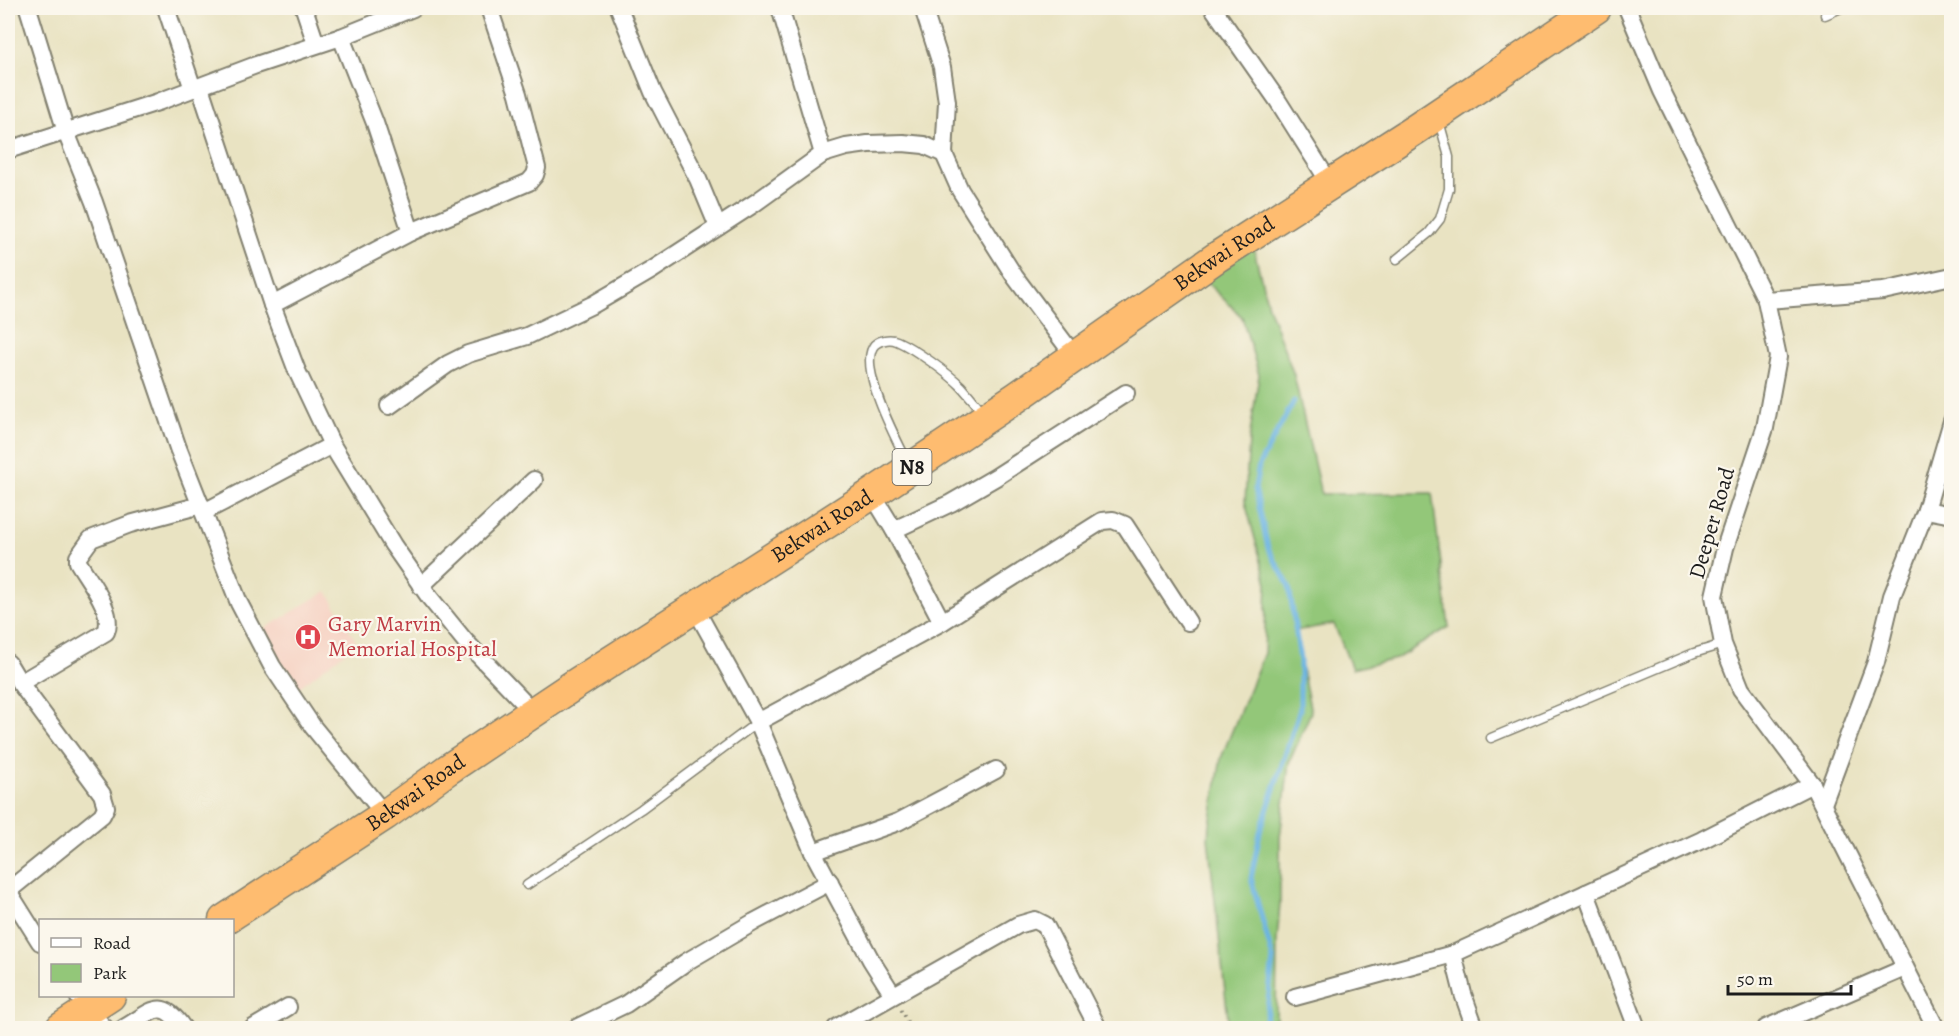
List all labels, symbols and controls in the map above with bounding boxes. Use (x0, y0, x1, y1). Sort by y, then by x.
street label: Bekwai Road (1167, 209, 1280, 298)
road number: N8 (892, 449, 932, 485)
street label: Deeper Road (1682, 463, 1742, 583)
street label: Bekwai Road (765, 482, 879, 570)
place label: Gary Marvin Memorial Hospital (328, 609, 497, 664)
hospital icon: Gary Marvin Memorial Hospital (293, 622, 323, 652)
street label: Bekwai Road (360, 747, 471, 838)
legend (39, 919, 234, 997)
text: Road (93, 931, 131, 955)
scale bar (1728, 958, 1851, 996)
text: Park (93, 961, 127, 985)
text: 50 m (1737, 967, 1773, 991)

